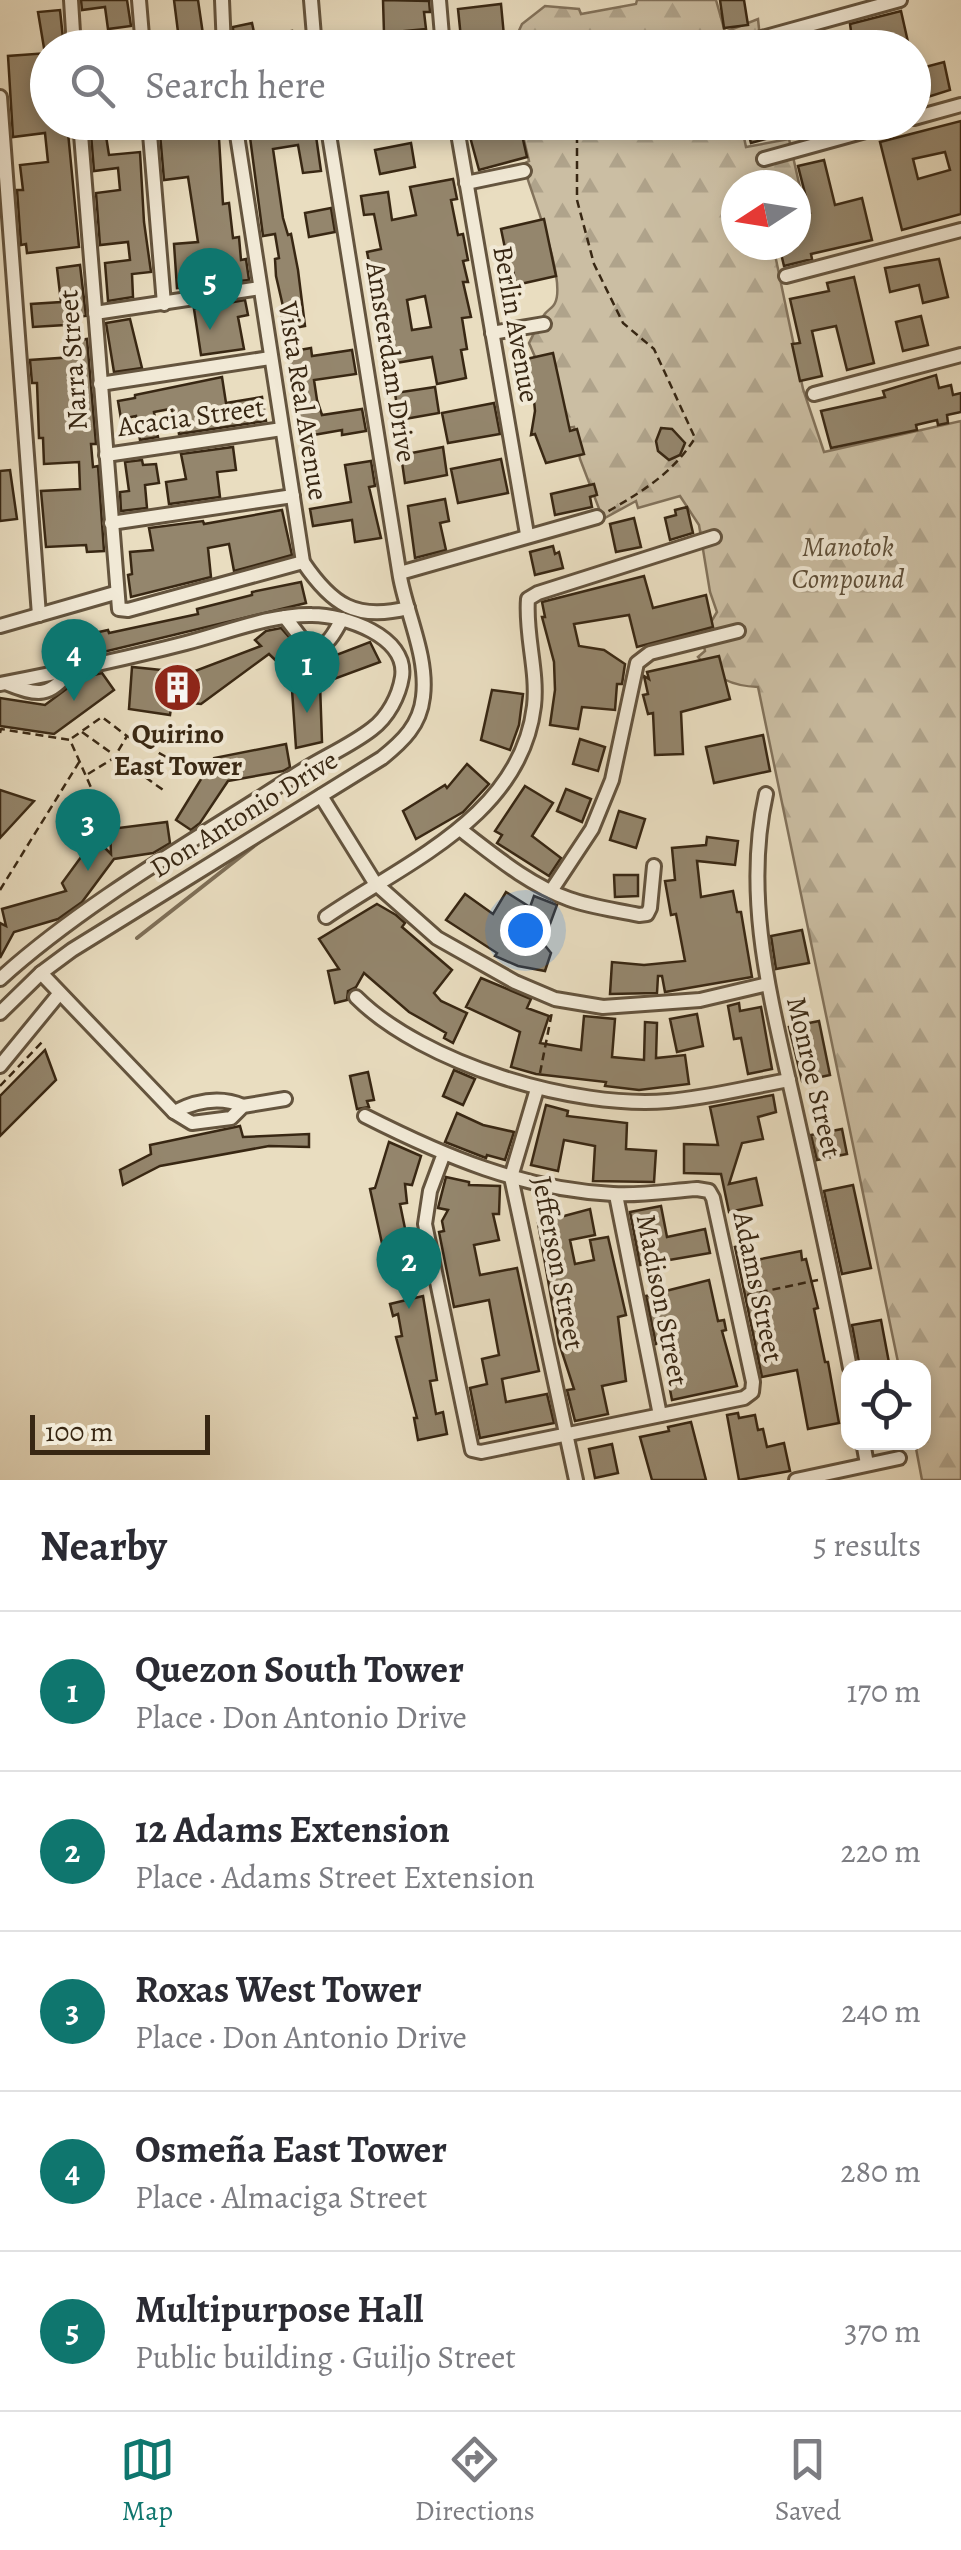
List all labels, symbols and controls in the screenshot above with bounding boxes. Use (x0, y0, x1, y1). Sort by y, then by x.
search box (30, 30, 931, 140)
icon: search (65, 58, 120, 113)
text: Search here (145, 59, 326, 111)
north arrow (721, 170, 811, 260)
street label: Berlin Avenue (484, 243, 548, 405)
pin: 5 (178, 248, 242, 330)
street label: Amsterdam Drive (356, 258, 426, 465)
street label: Narra Street (49, 288, 97, 432)
street label: Vista Real Avenue (268, 298, 337, 503)
street label: Acacia Street (114, 388, 267, 446)
park label: Manotok Compound (791, 528, 905, 598)
pin: 4 (42, 618, 106, 701)
pin: 1 (274, 630, 340, 713)
building icon: Quirino East Tower (152, 661, 204, 713)
place label: Quirino East Tower (114, 715, 243, 785)
street label: Don Antonio Drive (143, 741, 345, 887)
pin: 3 (56, 788, 120, 871)
your location (500, 905, 551, 956)
street label: Monroe Street (777, 993, 851, 1161)
street label: Jefferson Street (523, 1173, 593, 1353)
street label: Adams Street (723, 1207, 792, 1366)
street label: Madison Street (627, 1211, 697, 1389)
pin: 2 (376, 1226, 442, 1309)
map controls (841, 1360, 931, 1450)
button: locate (841, 1360, 931, 1450)
scale bar (30, 1410, 210, 1454)
text: 100 m (45, 1413, 113, 1451)
text: Nearby (40, 1517, 167, 1574)
text: 5 results (813, 1523, 921, 1567)
text: Quezon South Tower (135, 1643, 464, 1695)
text: 1 (67, 1669, 78, 1713)
text: 170 m (847, 1669, 921, 1713)
text: Place · Don Antonio Drive (135, 1695, 467, 1739)
text: 12 Adams Extension (135, 1803, 450, 1855)
text: 2 (65, 1829, 80, 1873)
text: 220 m (841, 1829, 921, 1873)
text: Place · Adams Street Extension (135, 1855, 535, 1899)
text: Roxas West Tower (135, 1963, 422, 2015)
text: 3 (66, 1989, 79, 2033)
text: 240 m (841, 1989, 921, 2033)
text: Place · Don Antonio Drive (135, 2015, 467, 2059)
text: Osmeña East Tower (135, 2123, 447, 2175)
text: 4 (65, 2149, 80, 2193)
text: 280 m (840, 2149, 921, 2193)
text: Place · Almaciga Street (135, 2175, 427, 2219)
text: Multipurpose Hall (135, 2283, 423, 2335)
text: 5 (66, 2309, 79, 2353)
text: 370 m (844, 2309, 921, 2353)
text: Public building · Guiljo Street (135, 2335, 516, 2379)
tab: Map (120, 2432, 175, 2530)
tab: Directions (415, 2432, 535, 2530)
tab: Saved (775, 2432, 841, 2530)

